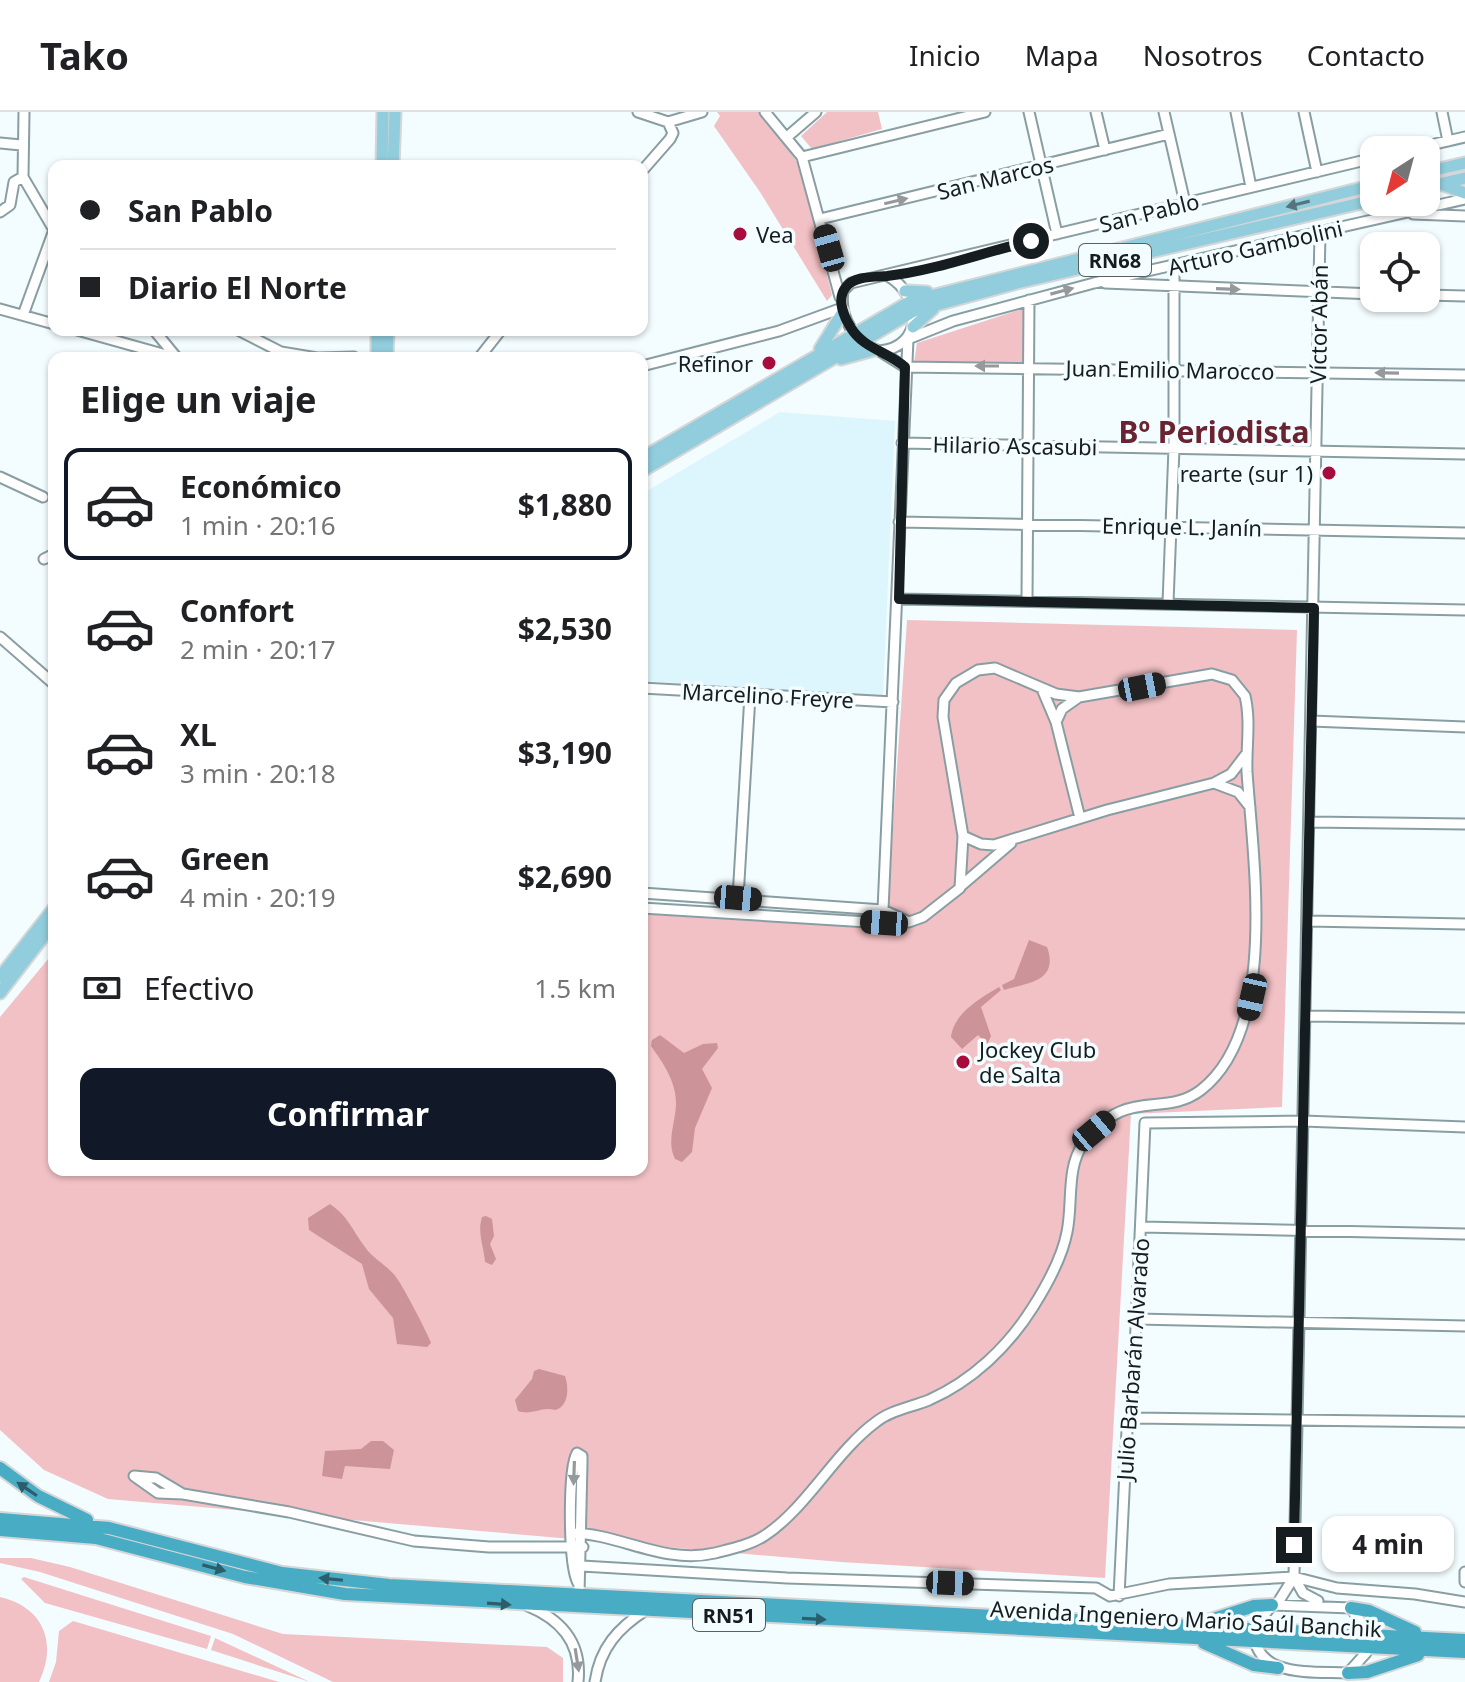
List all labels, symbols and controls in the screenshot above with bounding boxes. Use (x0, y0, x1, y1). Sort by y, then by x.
text: Tako (40, 29, 129, 81)
text: Inicio (909, 36, 981, 74)
text: Mapa (1025, 36, 1099, 74)
text: Nosotros (1143, 36, 1263, 74)
text: Contacto (1307, 36, 1425, 74)
north arrow (1360, 136, 1440, 216)
map controls (1360, 136, 1440, 312)
street label: San Marcos (934, 148, 1056, 206)
street label: San Pablo (1096, 185, 1202, 239)
text: San Pablo (128, 190, 273, 231)
one-way arrow (884, 194, 909, 207)
one-way arrow (1286, 198, 1311, 210)
street label: Arturo Gambolini (1165, 212, 1345, 282)
place label: Vea (756, 219, 794, 249)
car (811, 222, 847, 274)
route start (1013, 223, 1049, 259)
marker: Vea (731, 225, 749, 243)
button: locate (1360, 232, 1440, 312)
road number: RN68 (1079, 244, 1151, 276)
street label: Víctor Abán (1302, 264, 1334, 384)
text: Diario El Norte (128, 267, 347, 308)
one-way arrow (1216, 283, 1241, 296)
one-way arrow (1051, 284, 1075, 297)
place label: Refinor (678, 348, 753, 378)
street label: Juan Emilio Marocco (1063, 352, 1275, 386)
marker: Refinor (760, 354, 778, 372)
one-way arrow (974, 360, 999, 372)
one-way arrow (1374, 366, 1399, 379)
text: Elige un viaje (80, 375, 317, 424)
district label: Bº Periodista (1119, 411, 1309, 452)
street label: Hilario Ascasubi (932, 429, 1098, 461)
place label: rearte (sur 1) (1180, 458, 1313, 488)
marker: rearte (sur 1) (1320, 464, 1338, 482)
text: Económico (180, 466, 342, 507)
icon: car (84, 468, 156, 540)
text: $1,880 (518, 484, 612, 525)
text: 1 min · 20:16 (180, 507, 336, 543)
street label: Enrique L. Janín (1102, 510, 1262, 542)
text: Confort (180, 590, 294, 631)
icon: car (84, 592, 156, 664)
text: $2,530 (518, 608, 612, 649)
text: 2 min · 20:17 (180, 631, 336, 667)
car (1116, 671, 1168, 703)
street label: Marcelino Freyre (681, 676, 855, 714)
text: XL (180, 714, 217, 755)
icon: car (84, 716, 156, 788)
text: $3,190 (518, 732, 612, 773)
text: 3 min · 20:18 (180, 755, 336, 791)
text: Green (180, 838, 270, 879)
icon: car (84, 840, 156, 912)
text: $2,690 (518, 856, 612, 897)
text: 4 min · 20:19 (180, 879, 336, 915)
car (713, 884, 763, 912)
car (859, 909, 909, 937)
icon: cash (80, 966, 124, 1010)
text: Efectivo (144, 968, 254, 1009)
text: 1.5 km (534, 970, 616, 1006)
car (1235, 971, 1269, 1023)
place label: Jockey Club de Salta (977, 1034, 1096, 1089)
marker: Jockey Club de Salta (954, 1053, 972, 1071)
button: Confirmar (80, 1068, 616, 1160)
car (1068, 1106, 1120, 1156)
street label: Julio Barbarán Alvarado (1108, 1237, 1155, 1483)
one-way arrow (567, 1461, 580, 1486)
one-way arrow (17, 1482, 38, 1497)
callout: 4 min (1322, 1517, 1454, 1573)
text: 4 min (1352, 1526, 1424, 1562)
route end (1276, 1527, 1312, 1563)
one-way arrow (201, 1563, 226, 1575)
car (926, 1570, 974, 1596)
one-way arrow (319, 1573, 344, 1586)
street label: Avenida Ingeniero Mario Saúl Banchik (989, 1593, 1383, 1643)
one-way arrow (487, 1598, 512, 1611)
road number: RN51 (693, 1599, 765, 1631)
one-way arrow (802, 1613, 827, 1626)
one-way arrow (571, 1648, 584, 1673)

